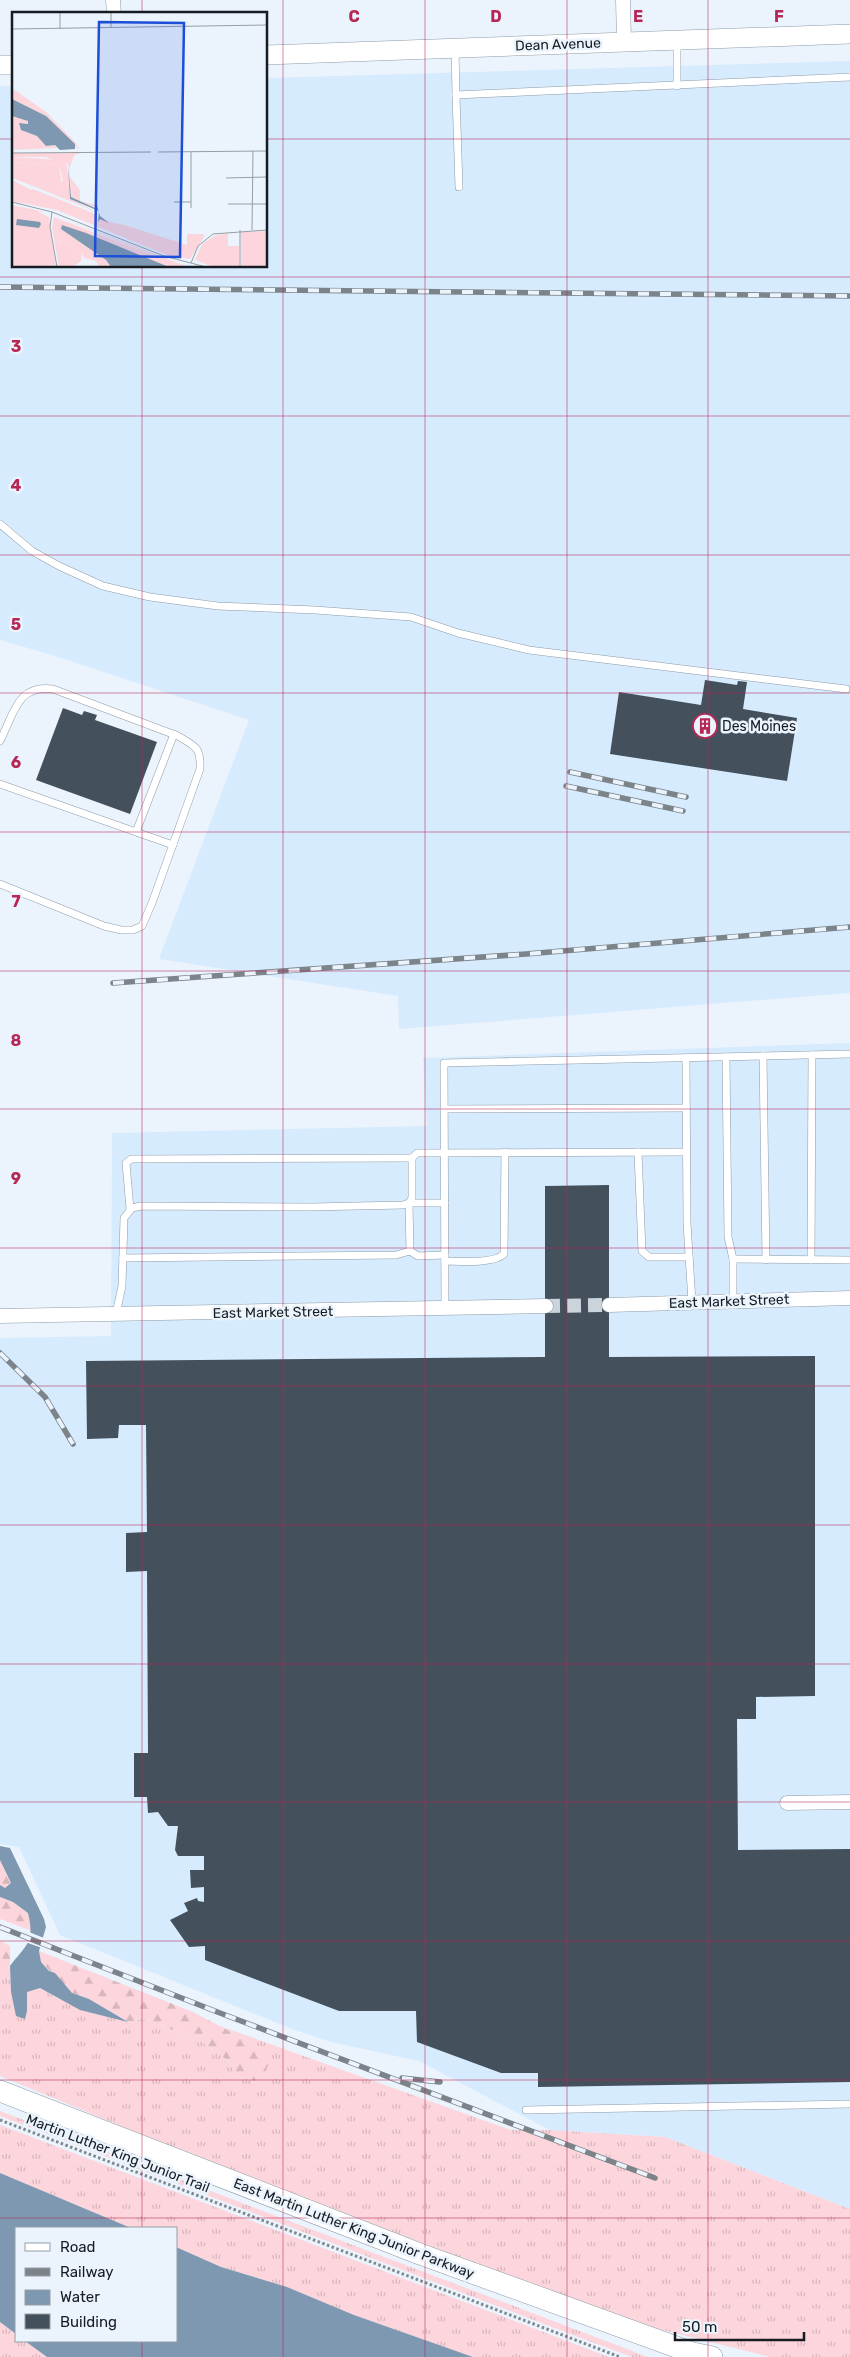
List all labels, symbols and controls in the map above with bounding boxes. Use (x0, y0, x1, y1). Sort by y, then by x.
text: C (348, 7, 360, 26)
text: D (490, 7, 502, 26)
text: E (633, 7, 643, 26)
text: F (774, 7, 784, 26)
inset map (12, 12, 268, 268)
street label: Dean Avenue (515, 35, 601, 54)
text: 3 (11, 337, 21, 356)
text: 4 (11, 476, 22, 495)
text: 5 (11, 615, 21, 634)
building icon: Des Moines (692, 713, 718, 739)
place label: Des Moines (722, 718, 796, 735)
text: 6 (11, 753, 21, 772)
text: 7 (11, 892, 21, 911)
text: 8 (11, 1031, 22, 1050)
text: 9 (11, 1169, 21, 1188)
street label: East Market Street (669, 1291, 790, 1312)
street label: East Market Street (213, 1303, 334, 1322)
street label: Martin Luther King Junior Trail (24, 2111, 212, 2196)
street label: East Martin Luther King Junior Parkway (231, 2175, 477, 2282)
legend (15, 2227, 178, 2342)
text: Road (60, 2238, 96, 2256)
text: Railway (60, 2263, 114, 2281)
text: Water (60, 2288, 100, 2306)
scale bar (675, 2310, 804, 2342)
text: Building (60, 2313, 117, 2331)
text: 50 m (682, 2318, 717, 2336)

